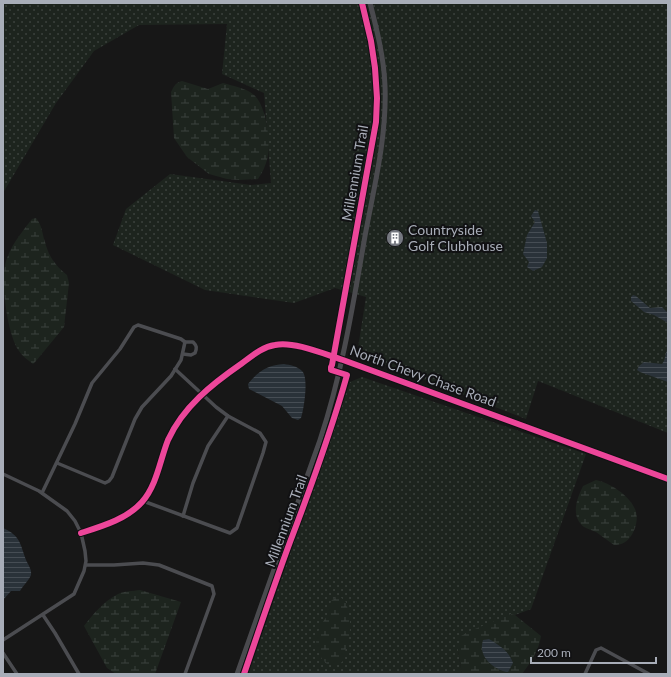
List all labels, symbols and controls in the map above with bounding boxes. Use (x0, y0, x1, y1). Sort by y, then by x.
street label: Millennium Trail (338, 124, 371, 222)
place label: Countryside Golf Clubhouse (408, 221, 503, 254)
building icon: Countryside Golf Clubhouse (385, 228, 405, 248)
street label: North Chevy Chase Road (348, 341, 499, 410)
street label: Millennium Trail (261, 472, 310, 569)
scale bar (531, 639, 656, 665)
text: 200 m (537, 645, 571, 660)

